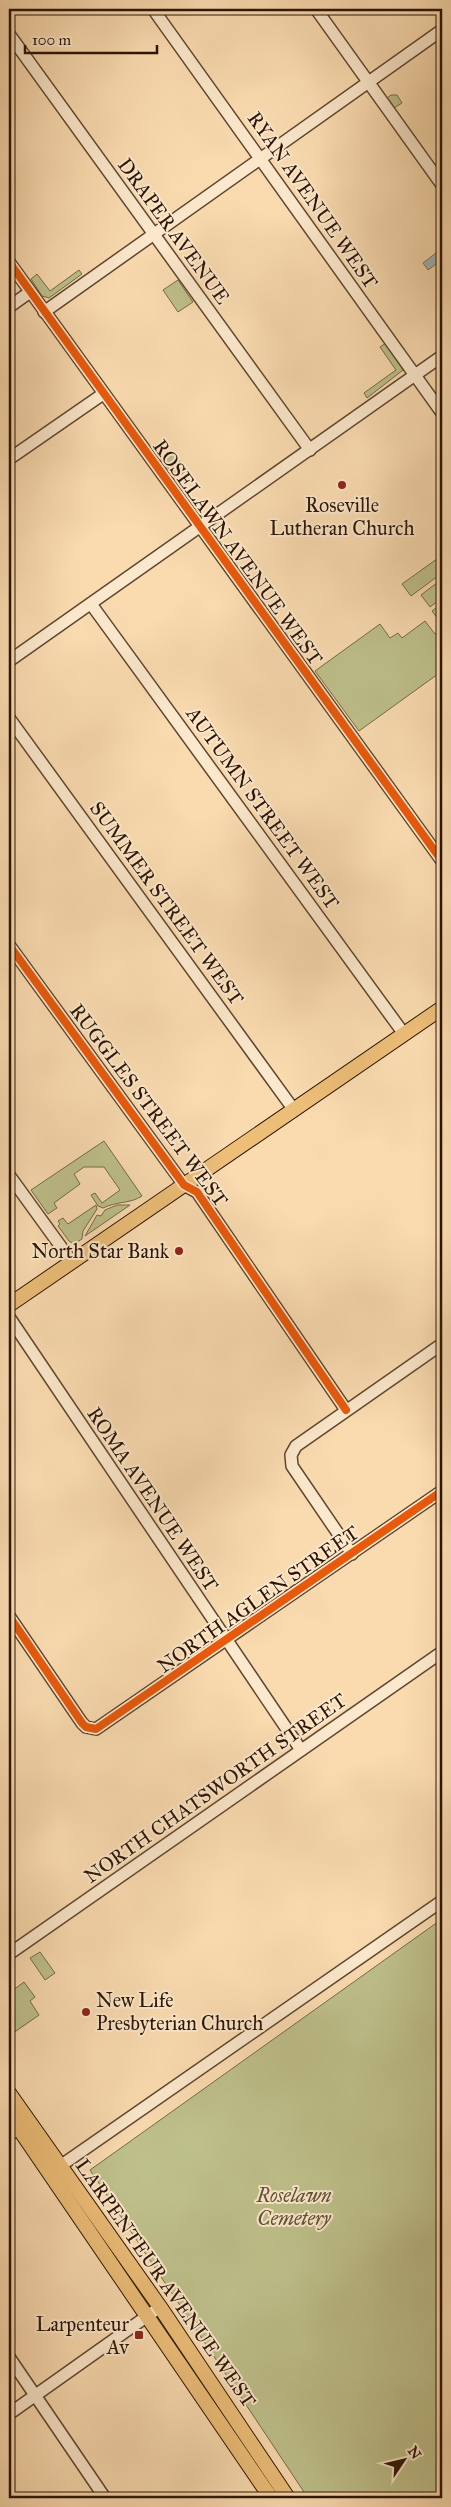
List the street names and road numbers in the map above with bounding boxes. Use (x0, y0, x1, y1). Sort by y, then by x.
street label: RYAN AVENUE WEST (243, 107, 383, 293)
street label: DRAPER AVENUE (113, 153, 235, 309)
street label: ROSELAWN AVENUE WEST (148, 435, 328, 670)
street label: AUTUMN STREET WEST (181, 701, 345, 914)
street label: SUMMER STREET WEST (85, 797, 249, 1010)
street label: RUGGLES STREET WEST (65, 999, 233, 1211)
street label: ROMA AVENUE WEST (82, 1402, 224, 1596)
street label: NORTH AGLEN STREET (153, 1520, 364, 1678)
street label: NORTH CHATSWORTH STREET (79, 1688, 351, 1888)
street label: LARPENTEUR AVENUE WEST (71, 2154, 261, 2412)

